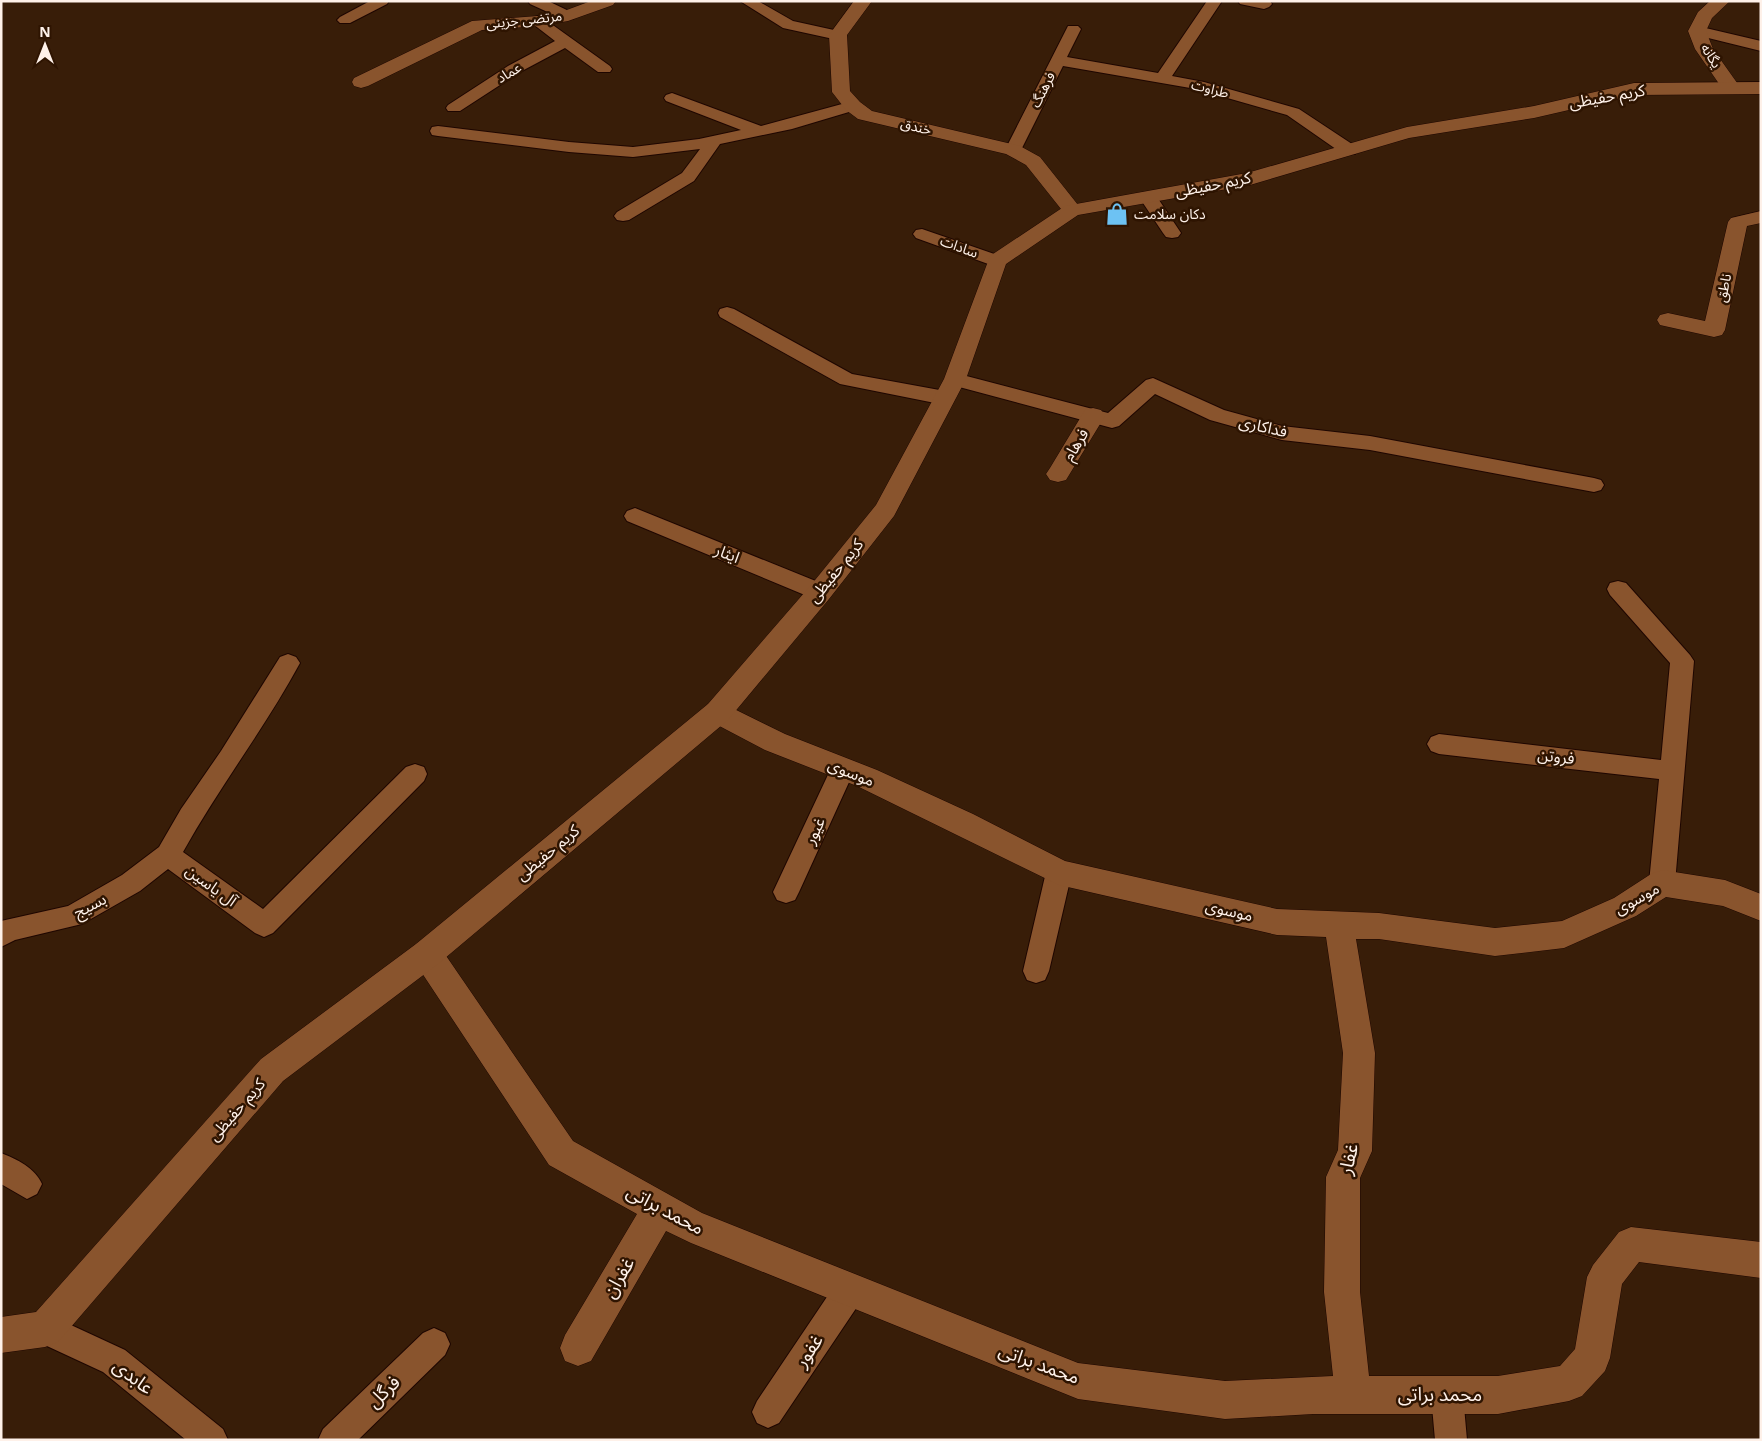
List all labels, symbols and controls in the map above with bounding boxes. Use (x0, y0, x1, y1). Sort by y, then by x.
street label: مرتضی جزینی (484, 2, 564, 38)
text: N (39, 18, 51, 47)
north arrow (20, 20, 70, 70)
street label: یگانه (1692, 37, 1730, 75)
street label: عماد (490, 54, 528, 92)
street label: فرهنگ (1022, 67, 1064, 113)
street label: طراوت (1188, 70, 1232, 108)
street label: کریم حفیظی (1566, 74, 1648, 120)
street label: خندق (897, 109, 935, 145)
street label: کریم حفیظی (1172, 161, 1254, 209)
place label: دکان سلامت (1134, 200, 1206, 229)
shop icon: دکان سلامت (1104, 201, 1130, 227)
street label: سادات (936, 227, 982, 267)
street label: ناطق (1707, 271, 1741, 305)
street label: فداکاری (1235, 405, 1291, 449)
street label: فرهام (1053, 421, 1099, 469)
street label: کریم حفیظی (799, 530, 874, 612)
street label: ایثار (708, 533, 745, 574)
street label: فروتن (1536, 738, 1576, 776)
street label: موسوی (822, 748, 880, 798)
street label: غیور (793, 811, 836, 852)
street label: کریم حفیظی (508, 815, 589, 891)
street label: آل یاسین (177, 855, 246, 918)
street label: موسوی (1608, 872, 1666, 926)
street label: بسیج (67, 883, 113, 929)
street label: موسوی (1202, 889, 1256, 933)
street label: کریم حفیظی (199, 1070, 275, 1150)
street label: غفار (1326, 1139, 1372, 1180)
street label: محمد براتی (618, 1173, 712, 1247)
street label: غفران (591, 1249, 647, 1307)
street label: غفور (782, 1325, 835, 1377)
street label: محمد براتی (992, 1331, 1086, 1397)
street label: عابدی (103, 1348, 163, 1406)
street label: فرگل (357, 1365, 411, 1419)
street label: محمد براتی (1398, 1375, 1482, 1415)

